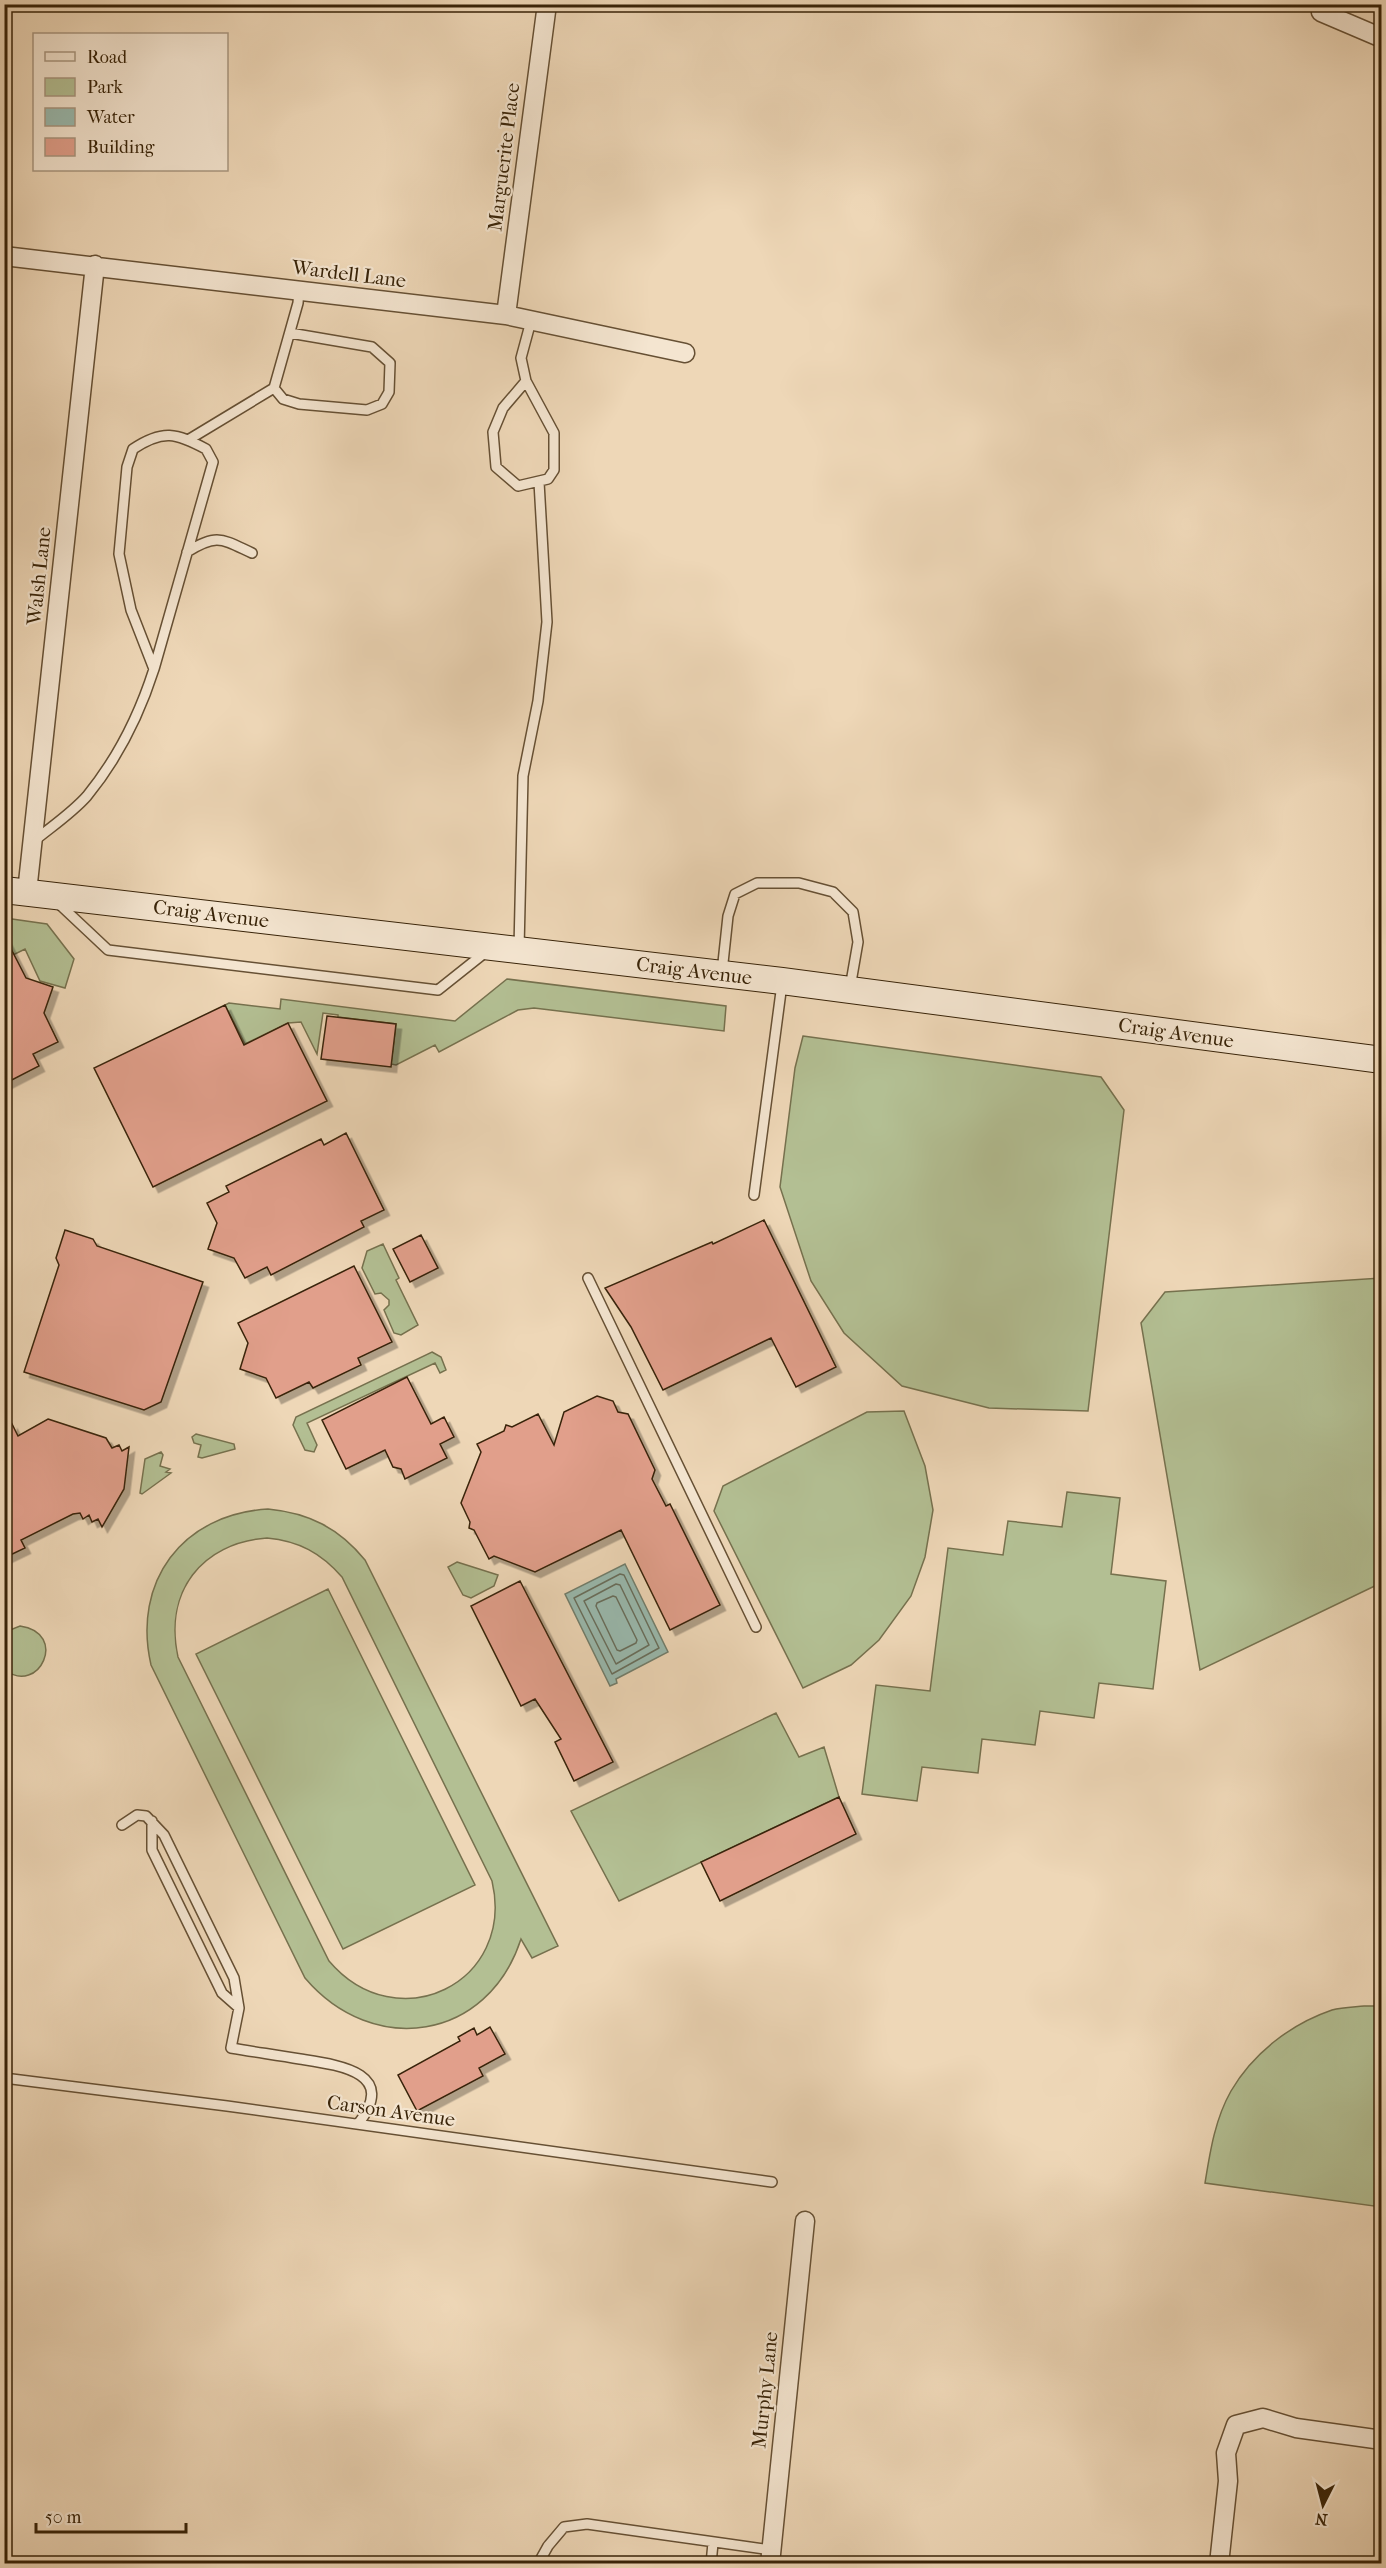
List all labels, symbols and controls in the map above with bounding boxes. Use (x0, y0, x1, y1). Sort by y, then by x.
legend (33, 33, 228, 171)
text: Road (87, 47, 127, 68)
text: Park (87, 77, 124, 98)
street label: Marguerite Place (483, 81, 525, 232)
text: Water (86, 107, 135, 128)
text: Building (87, 137, 155, 158)
street label: Wardell Lane (290, 255, 407, 292)
street label: Walsh Lane (22, 526, 56, 627)
street label: Craig Avenue (152, 895, 270, 933)
street label: Craig Avenue (635, 952, 753, 990)
street label: Craig Avenue (1117, 1014, 1235, 1053)
street label: Carson Avenue (325, 2091, 457, 2131)
street label: Murphy Lane (747, 2330, 783, 2450)
north arrow (1293, 2475, 1353, 2535)
scale bar (36, 2496, 186, 2534)
text: 50 m (45, 2507, 82, 2528)
text: N (1314, 2509, 1329, 2530)

